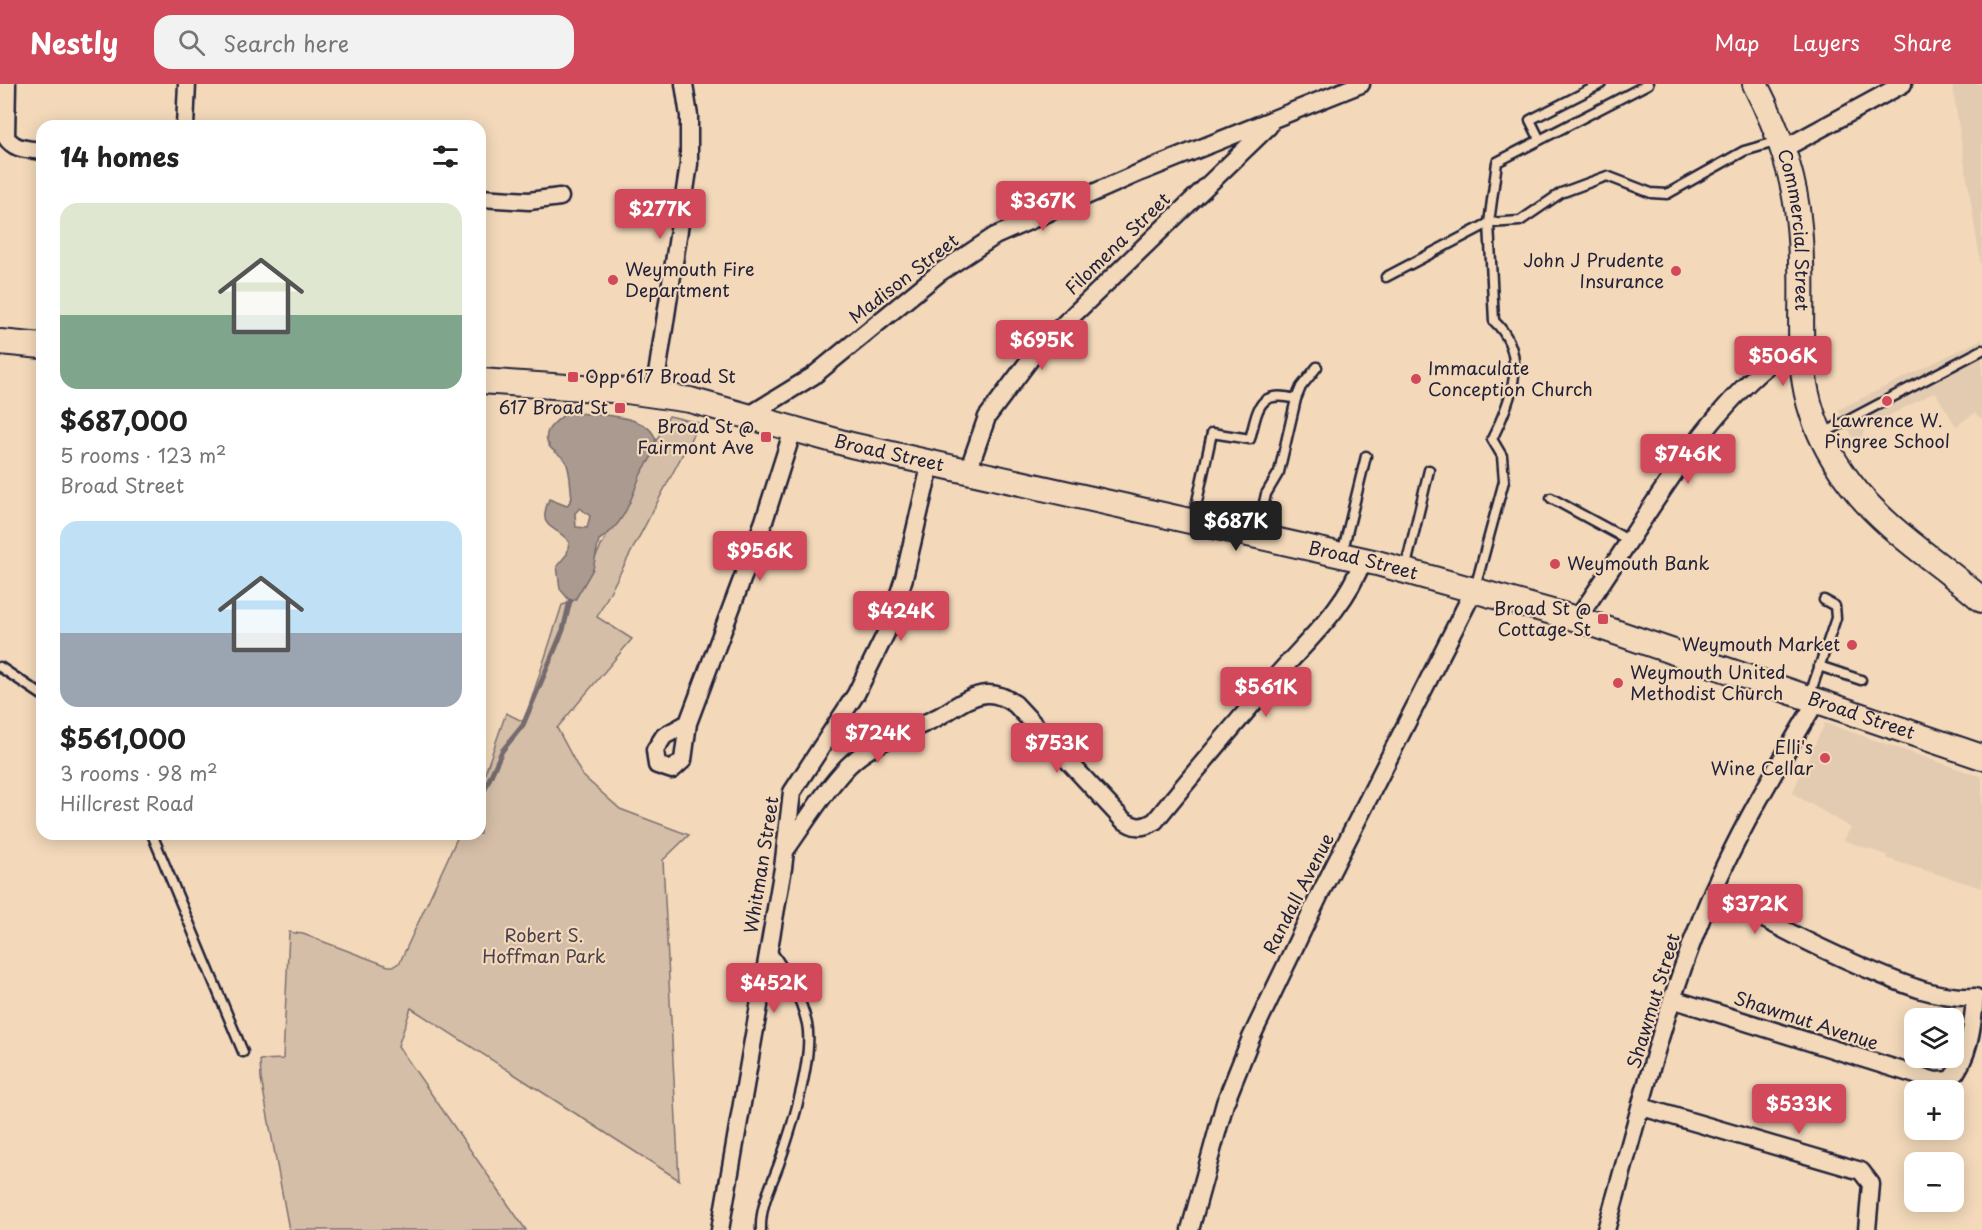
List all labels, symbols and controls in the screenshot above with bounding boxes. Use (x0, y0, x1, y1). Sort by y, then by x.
search box (154, 15, 574, 69)
text: Nestly (30, 21, 118, 64)
icon: search (175, 26, 208, 59)
text: Search here (223, 26, 349, 59)
text: Map (1715, 26, 1759, 58)
text: Layers (1792, 26, 1860, 58)
text: Share (1893, 26, 1952, 58)
text: 14 homes (60, 137, 179, 176)
icon: filters (429, 140, 462, 173)
street label: Commercial Street (1772, 145, 1816, 311)
pin: $367K (1001, 181, 1085, 232)
text: $367K (1010, 185, 1076, 215)
street label: Filomena Street (1058, 186, 1176, 300)
pin: $277K (618, 189, 702, 240)
text: $277K (629, 193, 691, 223)
street label: Madison Street (843, 226, 964, 329)
icon: home (207, 242, 315, 350)
place label: John J Prudente Insurance (1523, 246, 1664, 294)
place label: Weymouth Fire Department (625, 255, 755, 303)
marker: John J Prudente Insurance (1669, 264, 1683, 278)
marker: Weymouth Fire Department (606, 273, 620, 287)
pin: $695K (1000, 320, 1084, 371)
text: $695K (1010, 324, 1074, 354)
pin: $506K (1741, 336, 1825, 387)
text: $506K (1748, 340, 1818, 370)
place label: Immaculate Conception Church (1428, 354, 1593, 402)
place label: Opp 617 Broad St (585, 362, 736, 389)
marker: Opp 617 Broad St (566, 370, 580, 384)
marker: Immaculate Conception Church (1409, 372, 1423, 386)
place label: 617 Broad St (499, 393, 608, 420)
marker: Lawrence W. Pingree School (1880, 394, 1894, 408)
text: $687,000 (60, 401, 188, 440)
marker: 617 Broad St (613, 401, 627, 415)
place label: Lawrence W. Pingree School (1824, 406, 1950, 454)
place label: Broad St @ Fairmont Ave (637, 412, 754, 460)
street label: Broad Street (831, 426, 947, 477)
marker: Broad St @ Fairmont Ave (759, 430, 773, 444)
pin: $746K (1646, 434, 1730, 485)
text: $746K (1655, 438, 1721, 468)
text: 5 rooms · 123 m² (60, 440, 226, 470)
text: Broad Street (60, 470, 184, 500)
pin: $687K (1194, 501, 1278, 552)
text: $687K (1204, 505, 1268, 535)
pin: $956K (718, 531, 802, 582)
street label: Broad Street (1306, 533, 1421, 586)
text: $956K (727, 535, 793, 565)
place label: Weymouth Bank (1567, 549, 1709, 576)
marker: Weymouth Bank (1548, 557, 1562, 571)
icon: home (207, 560, 315, 668)
pin: $424K (859, 591, 943, 642)
place label: Broad St @ Cottage St (1494, 594, 1591, 642)
text: $424K (867, 595, 935, 625)
marker: Broad St @ Cottage St (1596, 612, 1610, 626)
place label: Weymouth Market (1681, 630, 1840, 657)
marker: Weymouth Market (1845, 638, 1859, 652)
place label: Weymouth United Methodist Church (1630, 658, 1786, 706)
pin: $561K (1224, 667, 1308, 718)
text: $561K (1234, 671, 1298, 701)
marker: Weymouth United Methodist Church (1611, 676, 1625, 690)
street label: Broad Street (1804, 684, 1919, 745)
pin: $724K (836, 713, 920, 764)
text: $724K (845, 717, 911, 747)
text: $561,000 (60, 719, 186, 758)
pin: $753K (1015, 723, 1099, 774)
text: $753K (1025, 727, 1089, 757)
place label: Elli's Wine Cellar (1710, 733, 1814, 781)
marker: Elli's Wine Cellar (1818, 751, 1832, 765)
text: 3 rooms · 98 m² (60, 758, 218, 788)
text: Hillcrest Road (60, 788, 194, 818)
street label: Whitman Street (736, 794, 785, 935)
street label: Randall Avenue (1256, 828, 1340, 959)
pin: $372K (1713, 884, 1797, 935)
text: $372K (1722, 888, 1788, 918)
park label: Robert S. Hoffman Park (482, 921, 606, 969)
street label: Shawmut Street (1619, 929, 1686, 1072)
pin: $452K (732, 963, 816, 1014)
text: $452K (740, 967, 808, 997)
street label: Shawmut Avenue (1731, 983, 1883, 1056)
map controls (1904, 1008, 1964, 1212)
button: layers (1904, 1008, 1964, 1068)
button: + (1904, 1080, 1964, 1140)
pin: $533K (1757, 1084, 1841, 1135)
text: $533K (1766, 1088, 1832, 1118)
button: − (1904, 1152, 1964, 1212)

